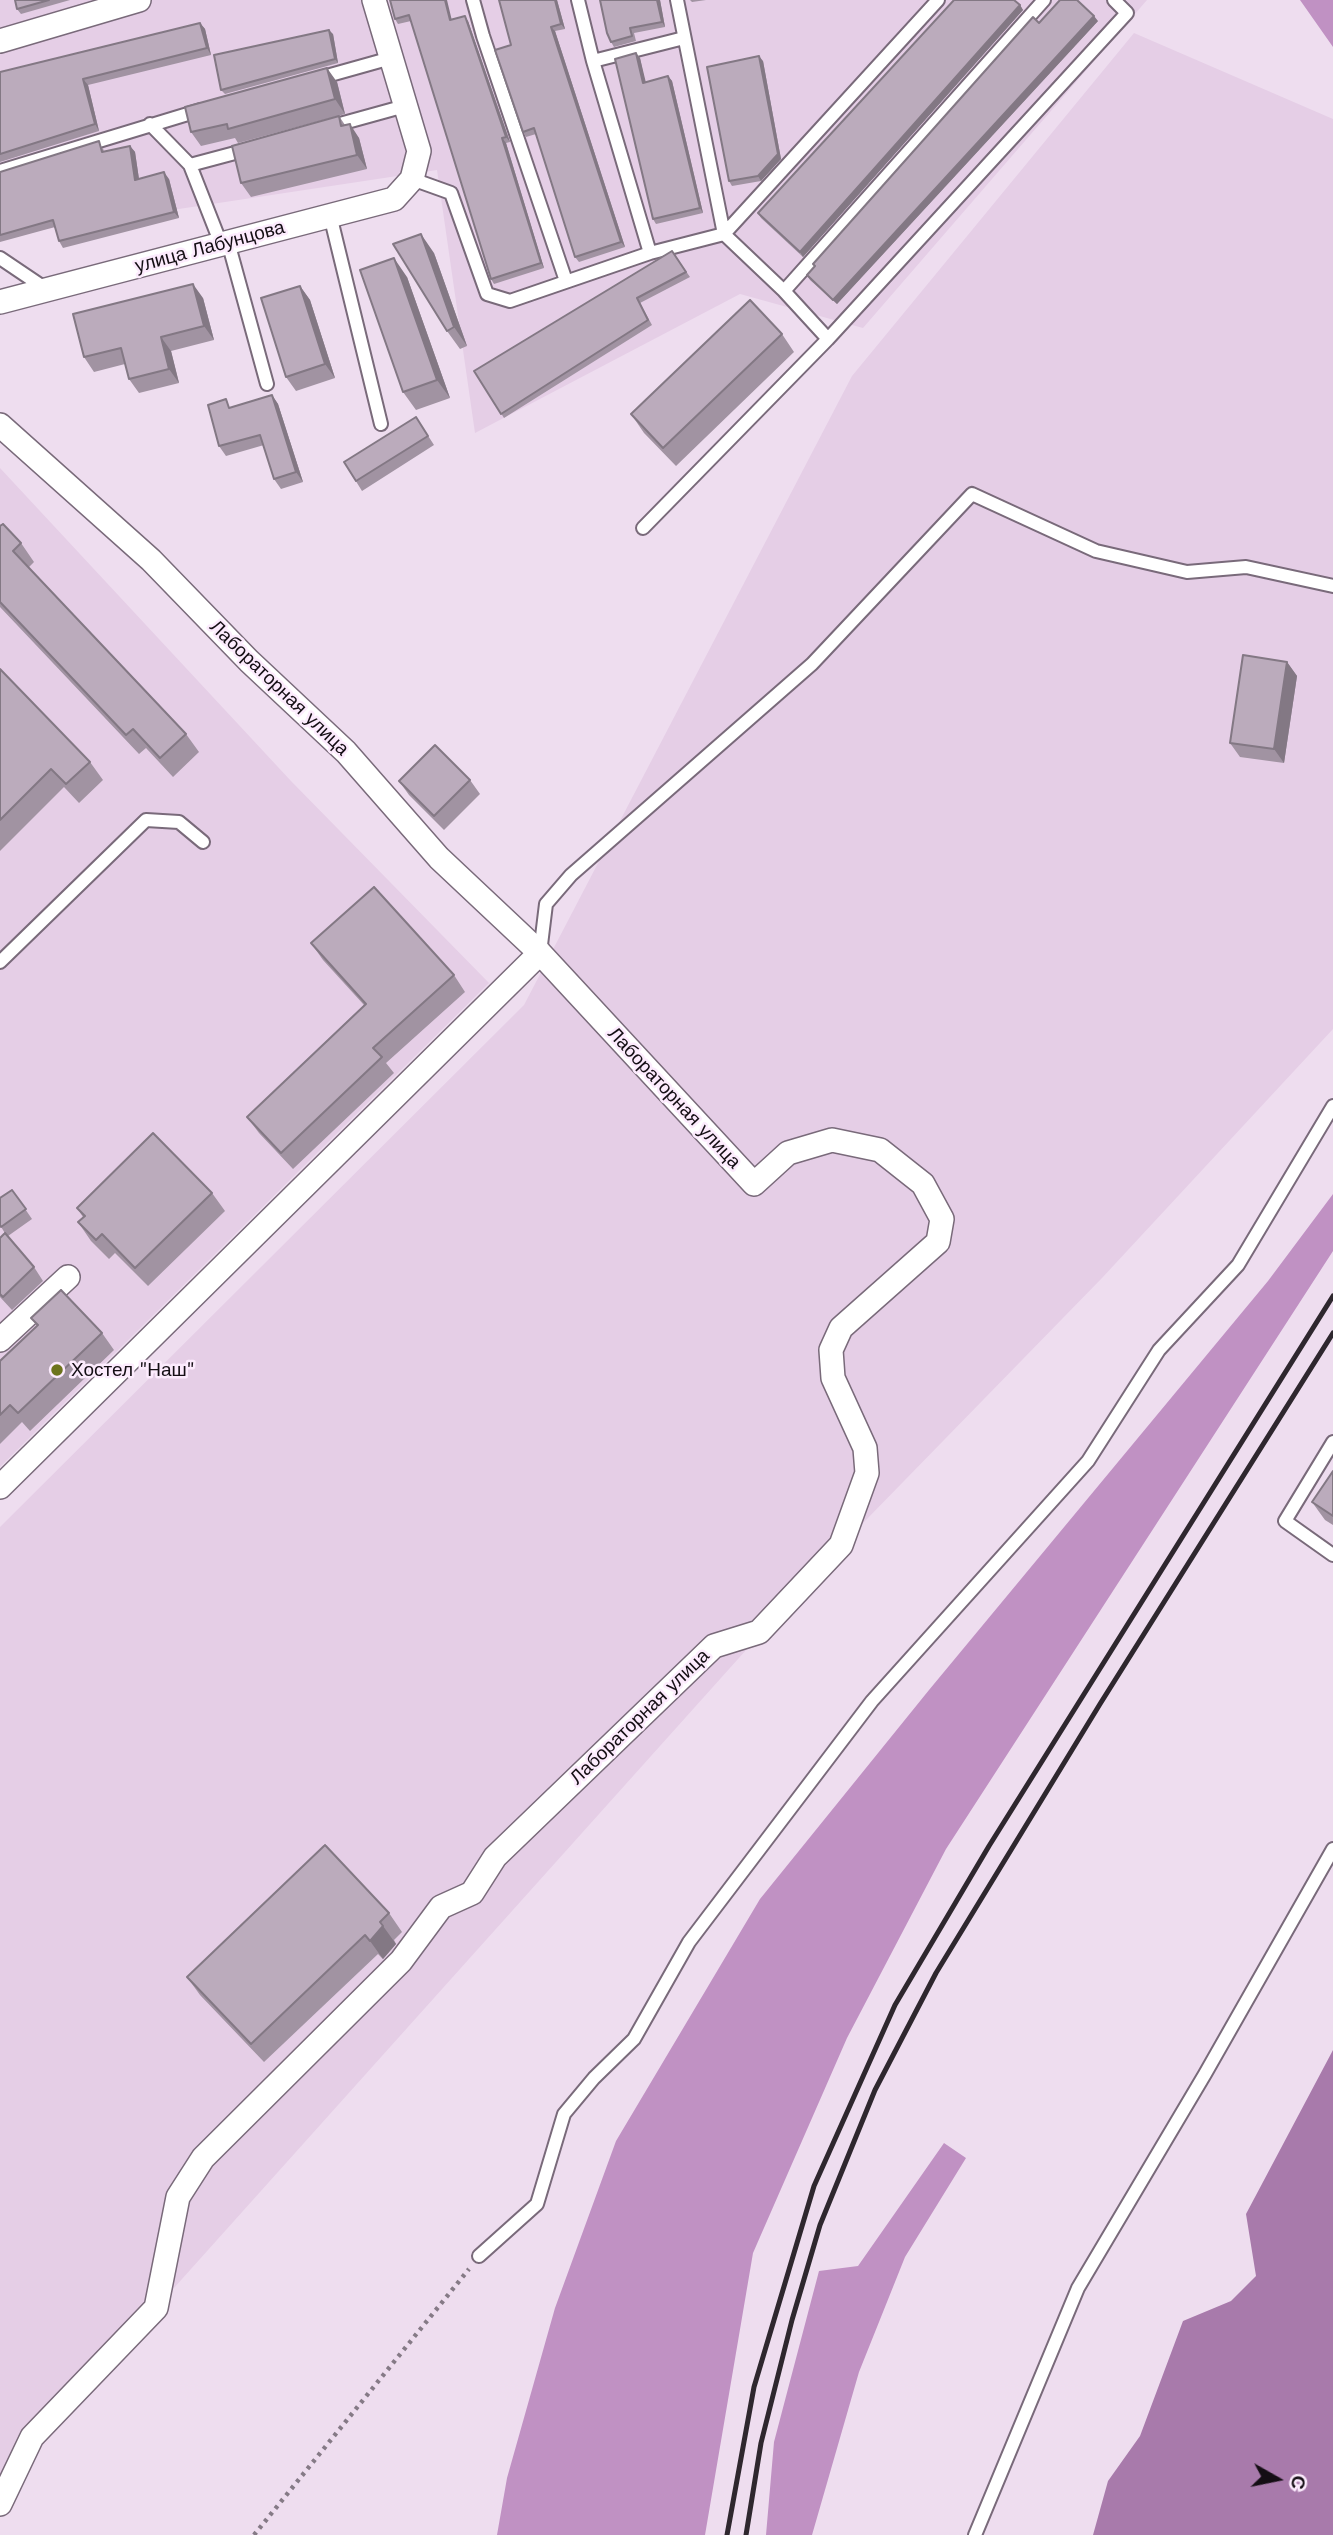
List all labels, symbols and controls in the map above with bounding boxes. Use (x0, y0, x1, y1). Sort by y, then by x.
street label: улица Лабунцова (133, 216, 287, 278)
street label: Лабораторная улица (205, 616, 353, 760)
street label: Лабораторная улица (603, 1023, 745, 1173)
place label: Хостел "Наш" (71, 1359, 194, 1381)
marker: Хостел "Наш" (49, 1362, 65, 1378)
street label: Лабораторная улица (566, 1645, 714, 1789)
north arrow (1242, 2444, 1312, 2514)
text: С (1286, 2474, 1311, 2491)

